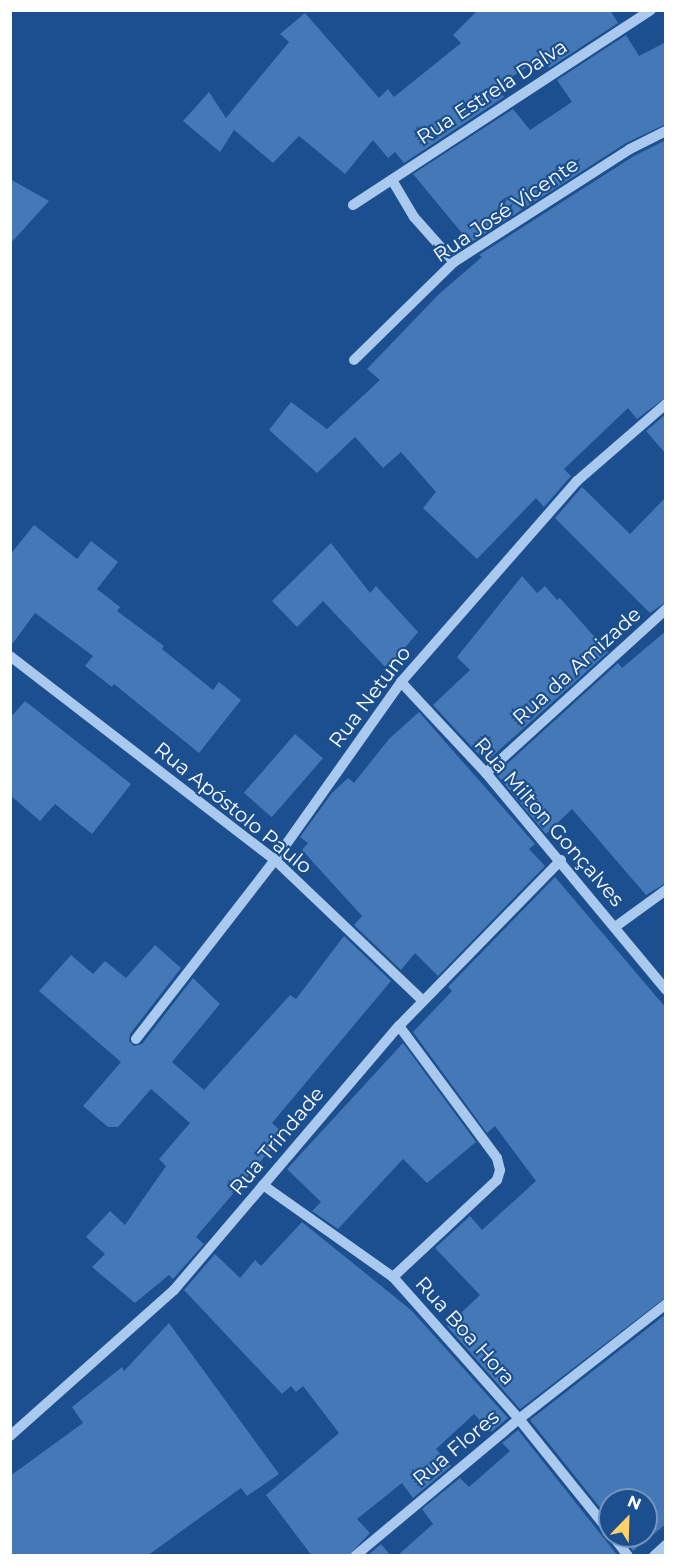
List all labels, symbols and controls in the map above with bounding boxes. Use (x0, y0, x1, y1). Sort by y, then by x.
street label: Rua Estrela Dalva (412, 34, 572, 150)
street label: Rua José Vicente (429, 152, 583, 268)
street label: Rua da Amizade (508, 602, 646, 730)
street label: Rua Netuno (324, 642, 416, 752)
street label: Rua Milton Gonçalves (469, 733, 629, 911)
street label: Rua Apóstolo Paulo (149, 737, 317, 879)
street label: Rua Trindade (225, 1082, 329, 1200)
street label: Rua Boa Hora (410, 1272, 520, 1390)
street label: Rua Flores (408, 1405, 504, 1491)
north arrow (598, 1488, 658, 1548)
text: N (625, 1492, 644, 1514)

